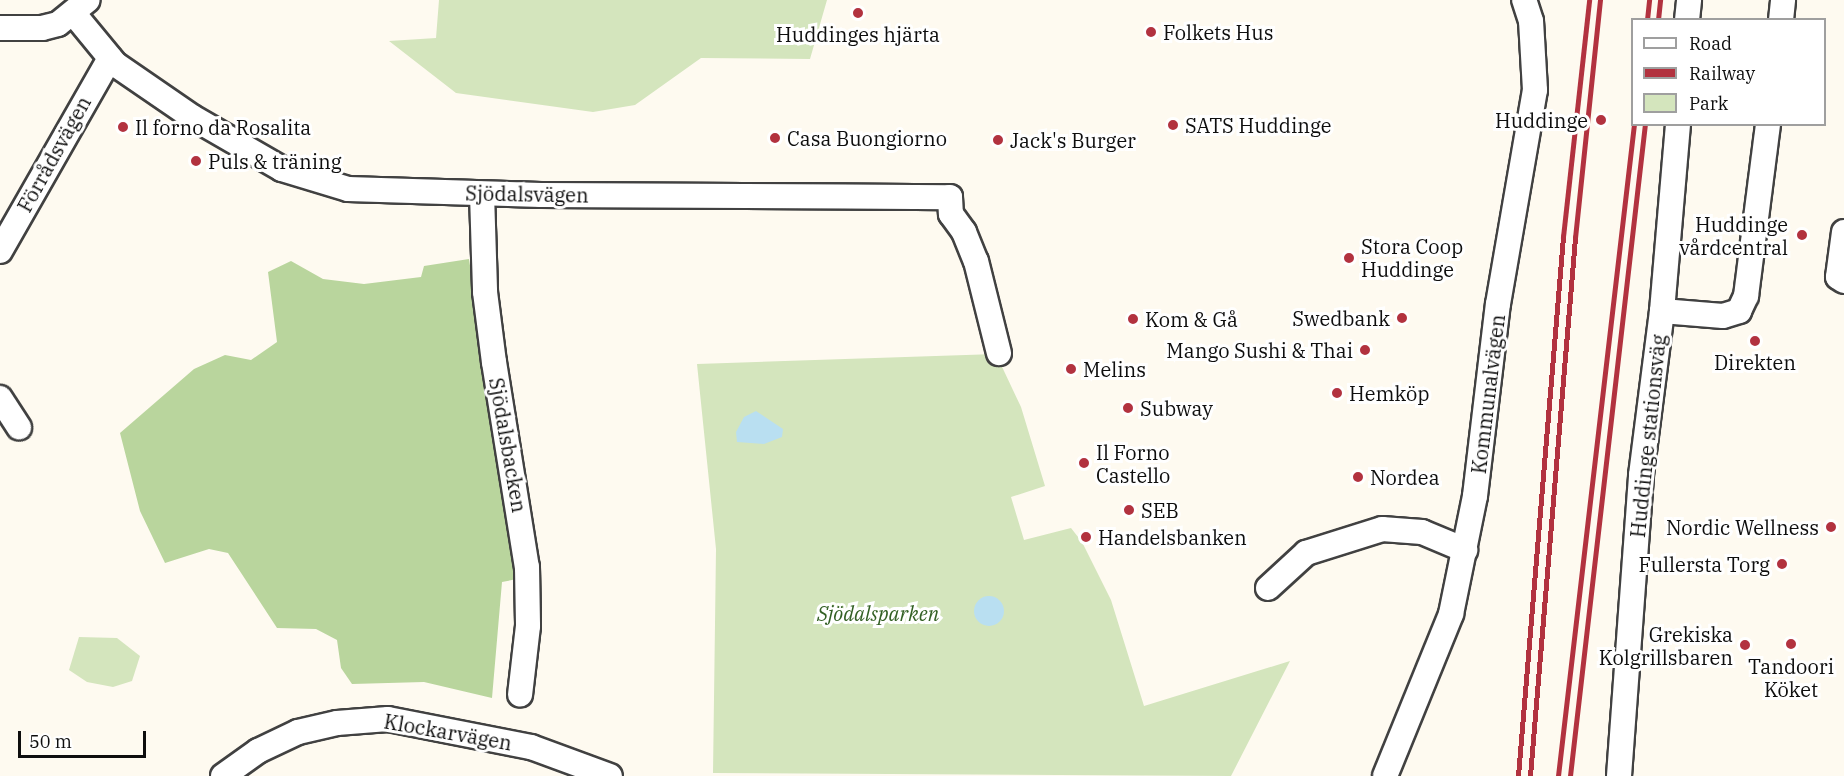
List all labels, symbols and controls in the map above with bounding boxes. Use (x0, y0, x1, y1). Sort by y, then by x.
marker: Huddinges hjärta (851, 6, 865, 20)
legend (1631, 18, 1826, 126)
place label: Folkets Hus (1163, 20, 1273, 44)
place label: Huddinges hjärta (776, 22, 940, 46)
marker: Folkets Hus (1144, 25, 1158, 39)
text: Road (1689, 32, 1732, 55)
text: Railway (1689, 62, 1755, 85)
street label: Förrådsvägen (12, 92, 96, 216)
text: Park (1689, 92, 1728, 115)
place label: Huddinge (1495, 108, 1588, 132)
marker: Huddinge (1592, 111, 1610, 129)
place label: SATS Huddinge (1185, 113, 1331, 137)
place label: Il forno da Rosalita (135, 115, 311, 139)
marker: SATS Huddinge (1166, 118, 1180, 132)
marker: Il forno da Rosalita (116, 120, 130, 134)
place label: Casa Buongiorno (787, 126, 947, 150)
place label: Jack's Burger (1010, 128, 1136, 152)
marker: Casa Buongiorno (768, 131, 782, 145)
marker: Jack's Burger (991, 133, 1005, 147)
place label: Puls & träning (208, 149, 342, 173)
marker: Puls & träning (189, 154, 203, 168)
street label: Sjödalsvägen (465, 181, 589, 207)
place label: Huddinge vårdcentral (1679, 212, 1788, 259)
marker: Huddinge vårdcentral (1793, 226, 1811, 244)
place label: Stora Coop Huddinge (1361, 234, 1463, 281)
marker: Stora Coop Huddinge (1342, 251, 1356, 265)
place label: Swedbank (1292, 306, 1390, 330)
place label: Kom & Gå (1145, 307, 1238, 331)
marker: Swedbank (1395, 311, 1409, 325)
marker: Kom & Gå (1126, 312, 1140, 326)
street label: Kommunalvägen (1466, 313, 1510, 475)
street label: Huddinge stationsväg (1625, 333, 1671, 539)
marker: Direkten (1748, 334, 1762, 348)
place label: Mango Sushi & Thai (1166, 338, 1353, 362)
marker: Mango Sushi & Thai (1358, 343, 1372, 357)
place label: Direkten (1714, 350, 1796, 374)
place label: Melins (1083, 357, 1146, 381)
marker: Melins (1064, 362, 1078, 376)
street label: Sjödalsbacken (484, 376, 532, 514)
place label: Hemköp (1349, 381, 1429, 405)
marker: Hemköp (1330, 386, 1344, 400)
place label: Subway (1140, 396, 1213, 420)
marker: Subway (1121, 401, 1135, 415)
place label: Il Forno Castello (1096, 440, 1170, 487)
marker: Il Forno Castello (1077, 456, 1091, 470)
place label: Nordea (1370, 465, 1440, 489)
marker: Nordea (1351, 470, 1365, 484)
place label: SEB (1141, 498, 1179, 522)
marker: SEB (1122, 503, 1136, 517)
place label: Nordic Wellness (1666, 515, 1819, 539)
marker: Nordic Wellness (1824, 520, 1838, 534)
place label: Handelsbanken (1098, 525, 1247, 549)
marker: Handelsbanken (1079, 530, 1093, 544)
place label: Fullersta Torg (1639, 552, 1770, 576)
marker: Fullersta Torg (1775, 557, 1789, 571)
park label: Sjödalsparken (817, 601, 939, 625)
place label: Grekiska Kolgrillsbaren (1599, 622, 1733, 669)
marker: Tandoori Köket (1784, 637, 1798, 651)
marker: Grekiska Kolgrillsbaren (1738, 638, 1752, 652)
place label: Tandoori Köket (1748, 654, 1834, 701)
street label: Klockarvägen (382, 709, 514, 755)
scale bar (21, 719, 148, 757)
text: 50 m (29, 730, 72, 753)

